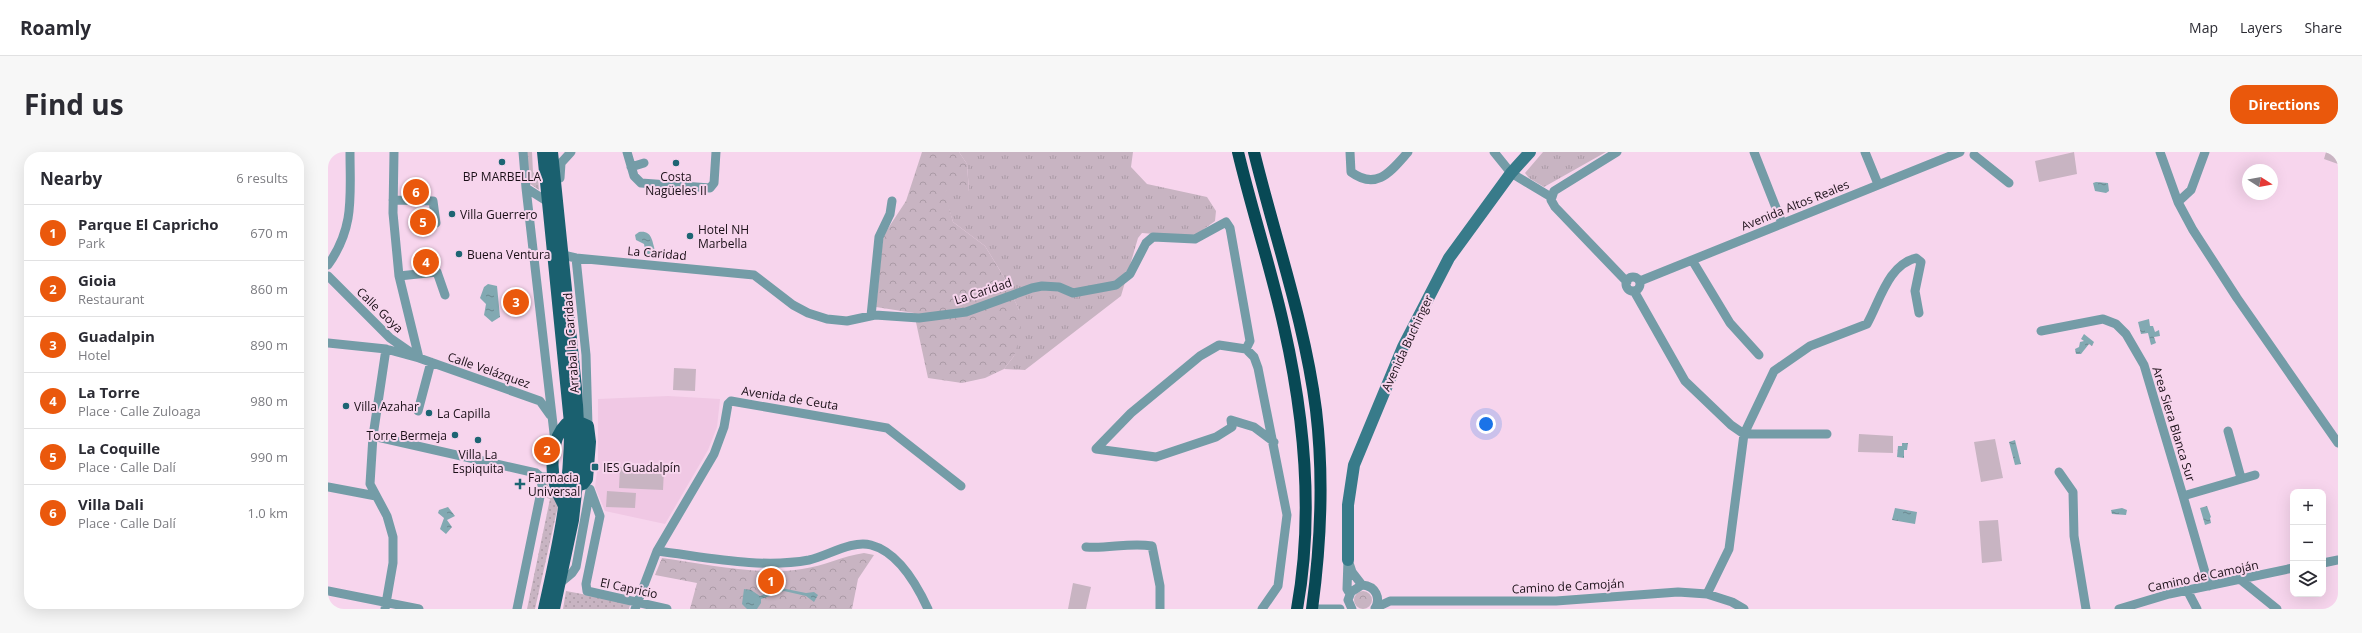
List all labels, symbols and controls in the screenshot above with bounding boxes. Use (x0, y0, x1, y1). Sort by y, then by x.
text: Roamly (20, 15, 91, 41)
text: Map (2189, 18, 2218, 37)
text: Layers (2240, 18, 2282, 37)
text: Share (2304, 18, 2342, 37)
text: Find us (24, 85, 124, 123)
button: Directions (2230, 85, 2338, 124)
marker: BP MARBELLA (497, 157, 507, 167)
marker: Costa Nagüeles II (671, 158, 681, 168)
north arrow (2242, 164, 2278, 200)
text: Nearby (40, 167, 102, 190)
place label: BP MARBELLA (463, 168, 542, 185)
place label: Costa Nagüeles II (645, 168, 707, 199)
text: 6 results (236, 169, 288, 187)
street label: Avenida Altos Reales (1738, 175, 1852, 234)
pin: 6 (403, 177, 429, 207)
place label: Villa Guerrero (460, 206, 538, 223)
pin: 5 (410, 207, 436, 237)
marker: Villa Guerrero (447, 209, 457, 219)
text: Parque El Capricho (78, 214, 219, 234)
place label: Hotel NH Marbella (698, 221, 749, 252)
text: 1 (49, 224, 57, 242)
text: 670 m (250, 224, 288, 242)
marker: Hotel NH Marbella (685, 231, 695, 241)
text: Park (78, 234, 105, 252)
street label: La Caridad (627, 242, 687, 264)
place label: Buena Ventura (467, 246, 550, 263)
pin: 4 (413, 247, 439, 277)
marker: Buena Ventura (454, 249, 464, 259)
text: Gioia (78, 270, 116, 290)
street label: La Caridad (952, 274, 1014, 308)
text: 2 (49, 280, 57, 298)
text: 860 m (250, 280, 288, 298)
street label: Calle Goya (353, 283, 407, 337)
pin: 3 (503, 287, 529, 317)
text: Restaurant (78, 290, 145, 308)
street label: Arrabal la Caridad (559, 292, 583, 394)
street label: Avenida Buchinger (1377, 292, 1437, 394)
text: Guadalpin (78, 326, 155, 346)
text: 3 (49, 336, 57, 354)
text: 890 m (250, 336, 288, 354)
text: Hotel (78, 346, 111, 364)
street label: Calle Velázquez (445, 348, 533, 392)
street label: Area Siera Blanca Sur (2148, 364, 2200, 484)
text: La Torre (78, 382, 140, 402)
street label: Avenida de Ceuta (740, 382, 840, 414)
text: 4 (49, 392, 57, 410)
text: 980 m (250, 392, 288, 410)
place label: Villa Azahar (354, 398, 419, 415)
marker: Villa Azahar (341, 401, 351, 411)
text: Place · Calle Zuloaga (78, 402, 201, 420)
place label: La Capilla (437, 405, 490, 422)
marker: La Capilla (424, 408, 434, 418)
your location (1476, 414, 1496, 434)
place label: Torre Bermeja (367, 427, 447, 444)
marker: Torre Bermeja (450, 430, 460, 440)
marker: Villa La Espiquita (473, 435, 483, 445)
pin: 2 (534, 435, 560, 465)
text: La Coquille (78, 438, 160, 458)
place label: Villa La Espiquita (452, 446, 504, 477)
text: 5 (49, 448, 57, 466)
text: 990 m (250, 448, 288, 466)
text: Place · Calle Dalí (78, 458, 176, 476)
place label: IES Guadalpín (603, 459, 680, 476)
marker: IES Guadalpín (590, 462, 600, 472)
place label: Farmacia Universal (528, 469, 580, 500)
marker: Farmacia Universal (515, 479, 525, 489)
map controls (2290, 489, 2326, 597)
button: + (2290, 489, 2326, 525)
text: Villa Dali (78, 494, 144, 514)
text: 6 (49, 504, 57, 522)
text: 1.0 km (247, 504, 288, 522)
text: Place · Calle Dalí (78, 514, 176, 532)
button: − (2290, 525, 2326, 561)
street label: Camino de Camoján (2146, 556, 2260, 596)
button: layers (2290, 561, 2326, 597)
pin: 1 (758, 566, 784, 596)
street label: El Capricio (599, 574, 659, 602)
street label: Camino de Camoján (1511, 575, 1625, 597)

